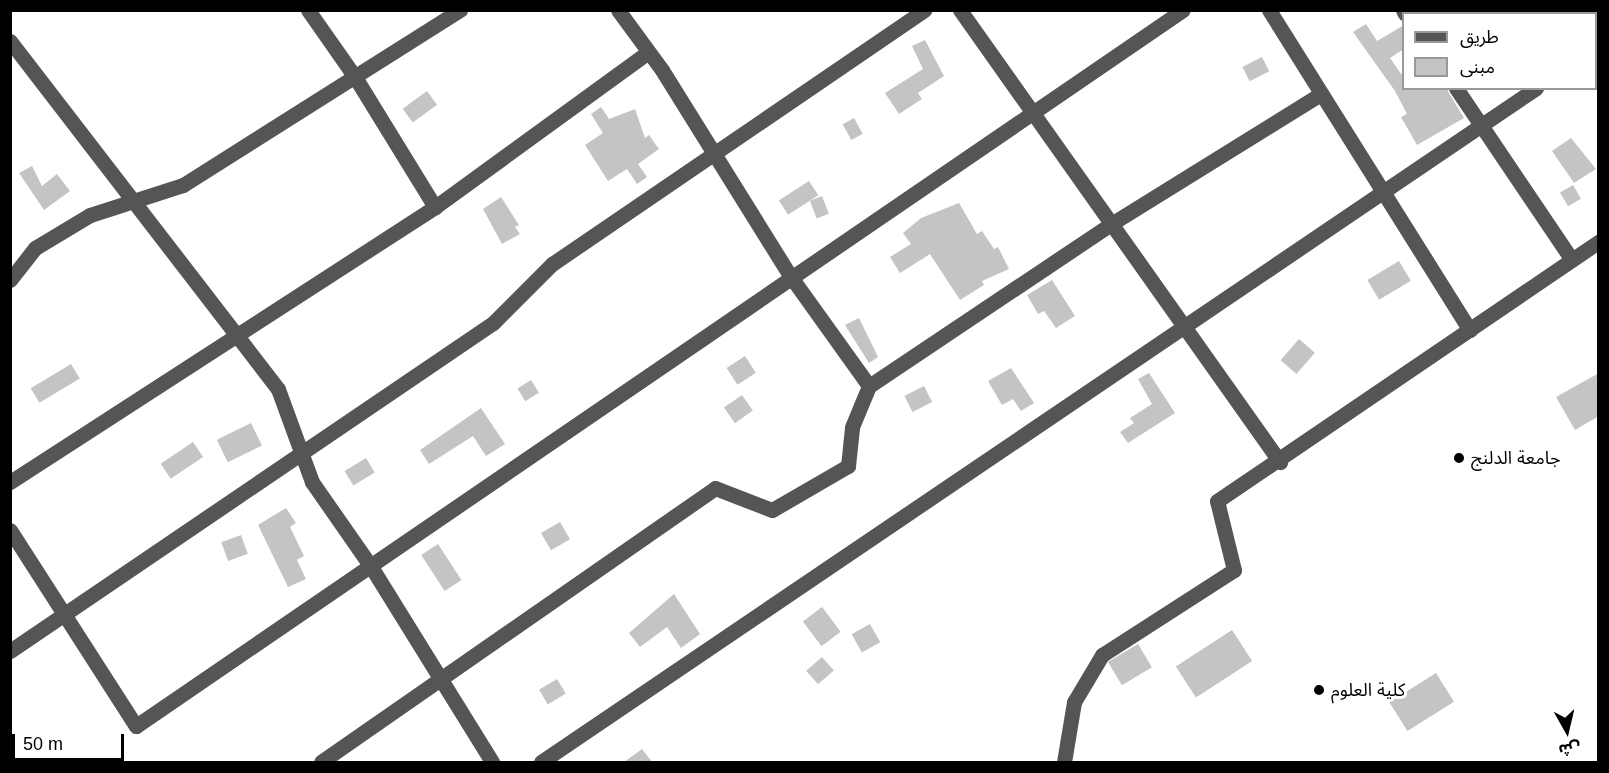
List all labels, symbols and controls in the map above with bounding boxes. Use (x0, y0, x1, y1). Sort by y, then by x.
legend (1402, 12, 1597, 90)
text: طريق (1460, 27, 1499, 47)
text: مبنى (1460, 57, 1495, 77)
place label: جامعة الدلنج (1471, 447, 1560, 469)
marker: جامعة الدلنج (1452, 451, 1466, 465)
place label: كلية العلوم (1331, 679, 1405, 701)
marker: كلية العلوم (1312, 683, 1326, 697)
north arrow (1537, 701, 1597, 761)
scale bar (15, 722, 128, 760)
text: 50 m (23, 734, 63, 754)
text: ش (1558, 739, 1582, 759)

